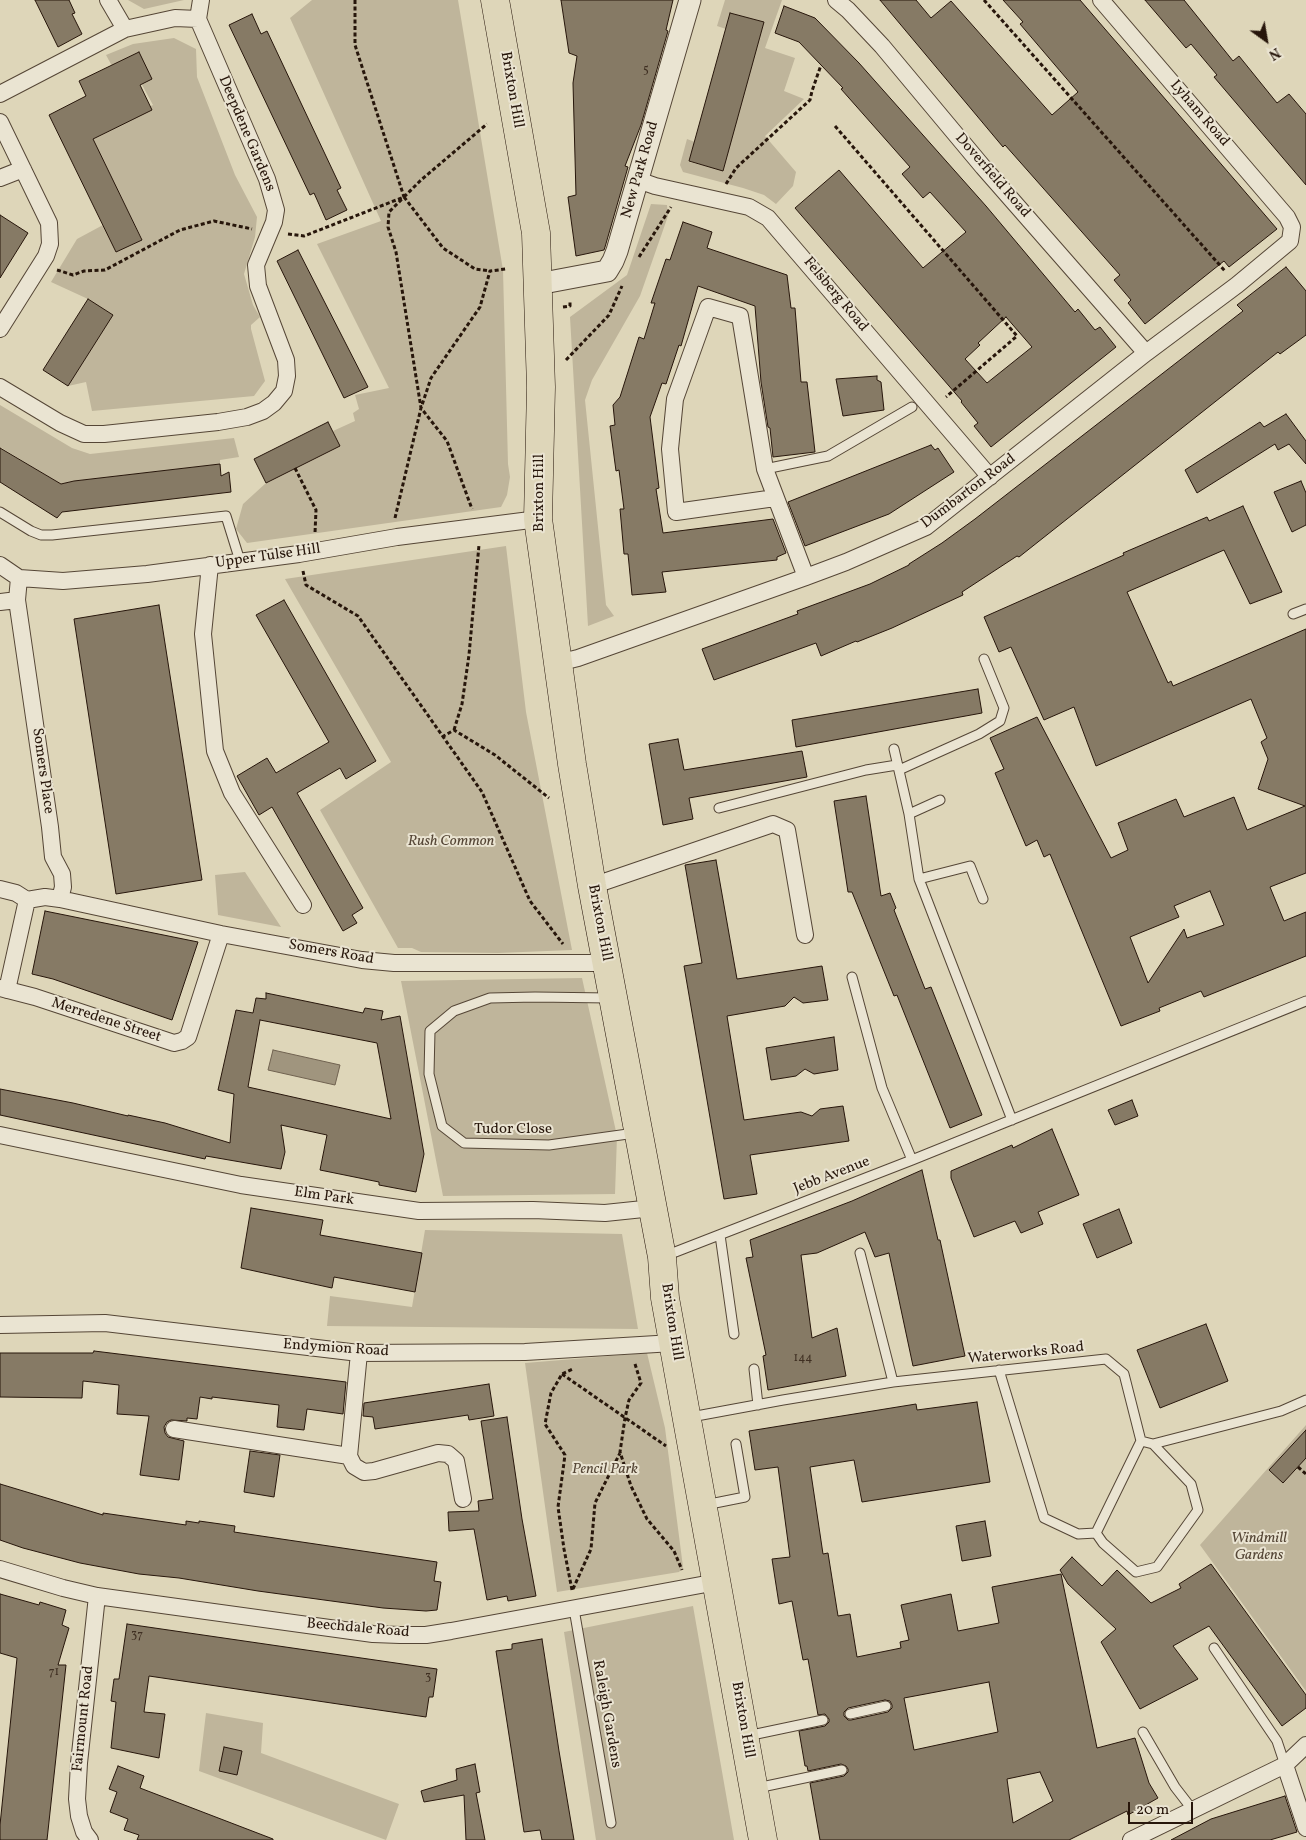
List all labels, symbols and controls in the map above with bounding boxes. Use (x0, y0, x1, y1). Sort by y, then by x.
north arrow (1241, 15, 1291, 65)
text: N (1265, 42, 1284, 64)
street label: Brixton Hill (495, 50, 527, 130)
house number: 5 (643, 64, 649, 78)
street label: Deepdene Gardens (213, 73, 279, 195)
street label: Lyham Road (1165, 77, 1233, 151)
street label: New Park Road (619, 119, 663, 221)
street label: Doverfield Road (950, 130, 1034, 222)
street label: Felsberg Road (799, 254, 871, 336)
street label: Dumbarton Road (918, 451, 1020, 533)
street label: Brixton Hill (531, 454, 549, 532)
street label: Upper Tulse Hill (214, 541, 322, 573)
street label: Somers Place (27, 727, 57, 815)
park label: Rush Common (408, 833, 494, 851)
street label: Brixton Hill (583, 883, 615, 963)
street label: Somers Road (287, 937, 375, 969)
street label: Merredene Street (49, 995, 163, 1047)
street label: Tudor Close (474, 1121, 552, 1139)
street label: Jebb Avenue (791, 1153, 873, 1199)
street label: Elm Park (293, 1184, 355, 1210)
street label: Brixton Hill (656, 1282, 686, 1362)
street label: Endymion Road (282, 1336, 390, 1362)
street label: Waterworks Road (967, 1339, 1085, 1369)
house number: 144 (794, 1352, 812, 1366)
park label: Pencil Park (572, 1461, 638, 1479)
park label: Windmill Gardens (1231, 1530, 1287, 1565)
street label: Beechdale Road (306, 1616, 410, 1642)
house number: 37 (131, 1629, 143, 1643)
street label: Raleigh Gardens (588, 1659, 624, 1769)
street label: Fairmount Road (69, 1665, 99, 1773)
house number: 71 (49, 1666, 59, 1680)
house number: 3 (425, 1671, 431, 1685)
street label: Brixton Hill (726, 1680, 758, 1760)
scale bar (1131, 1792, 1196, 1824)
text: 20 m (1136, 1800, 1169, 1821)

